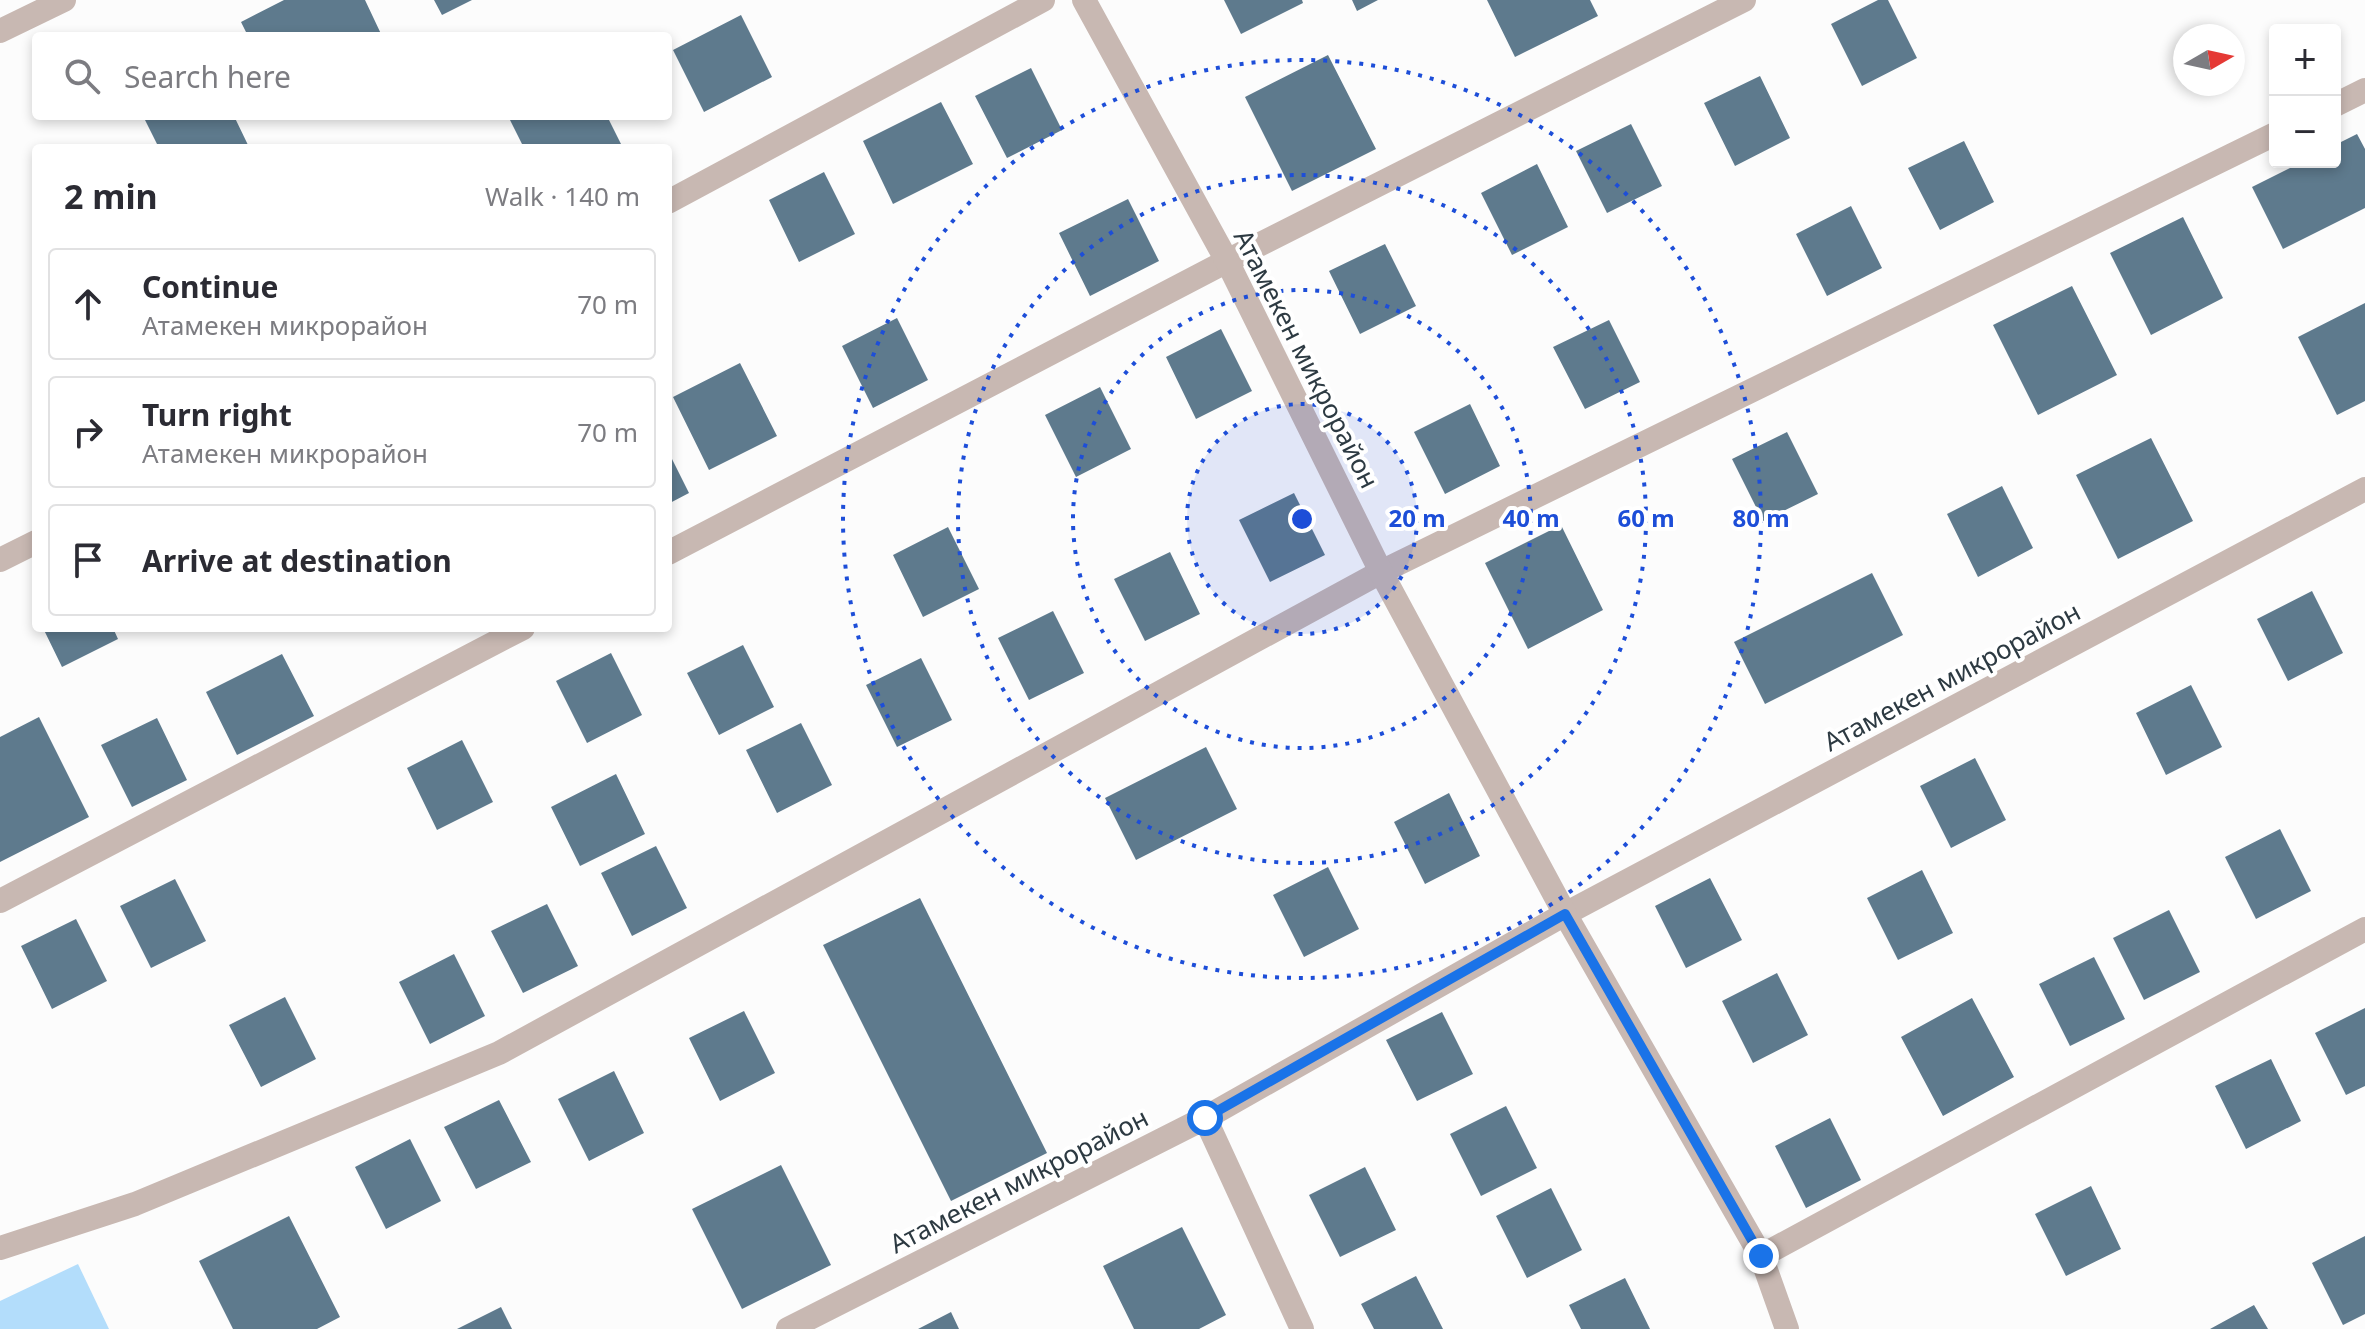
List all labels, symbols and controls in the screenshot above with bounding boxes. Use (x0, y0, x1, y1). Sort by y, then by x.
north arrow (2173, 24, 2245, 96)
map controls (2269, 24, 2341, 168)
button: + (2269, 24, 2341, 96)
search box (32, 32, 672, 120)
icon: search (60, 54, 104, 98)
text: Search here (124, 56, 291, 97)
button: − (2269, 96, 2341, 168)
text: 2 min (64, 173, 158, 219)
text: Walk · 140 m (485, 178, 640, 214)
street label: Атамекен микрорайон (1226, 223, 1388, 494)
text: Continue (142, 266, 278, 307)
icon: ahead (66, 282, 110, 326)
text: 70 m (577, 286, 638, 322)
text: Атамекен микрорайон (142, 307, 428, 343)
text: Turn right (142, 394, 292, 435)
icon: right (66, 410, 110, 454)
text: 70 m (577, 414, 638, 450)
text: Атамекен микрорайон (142, 435, 428, 471)
text: 20 m (1388, 501, 1446, 534)
text: 40 m (1502, 501, 1560, 534)
text: 60 m (1617, 501, 1675, 534)
text: 80 m (1732, 501, 1790, 534)
centre of rings (1288, 505, 1316, 533)
icon: arrive (66, 538, 110, 582)
text: Arrive at destination (142, 540, 452, 581)
street label: Атамекен микрорайон (1817, 593, 2086, 759)
street label: Атамекен микрорайон (883, 1099, 1154, 1261)
route start (1187, 1100, 1223, 1136)
route end (1743, 1238, 1779, 1274)

